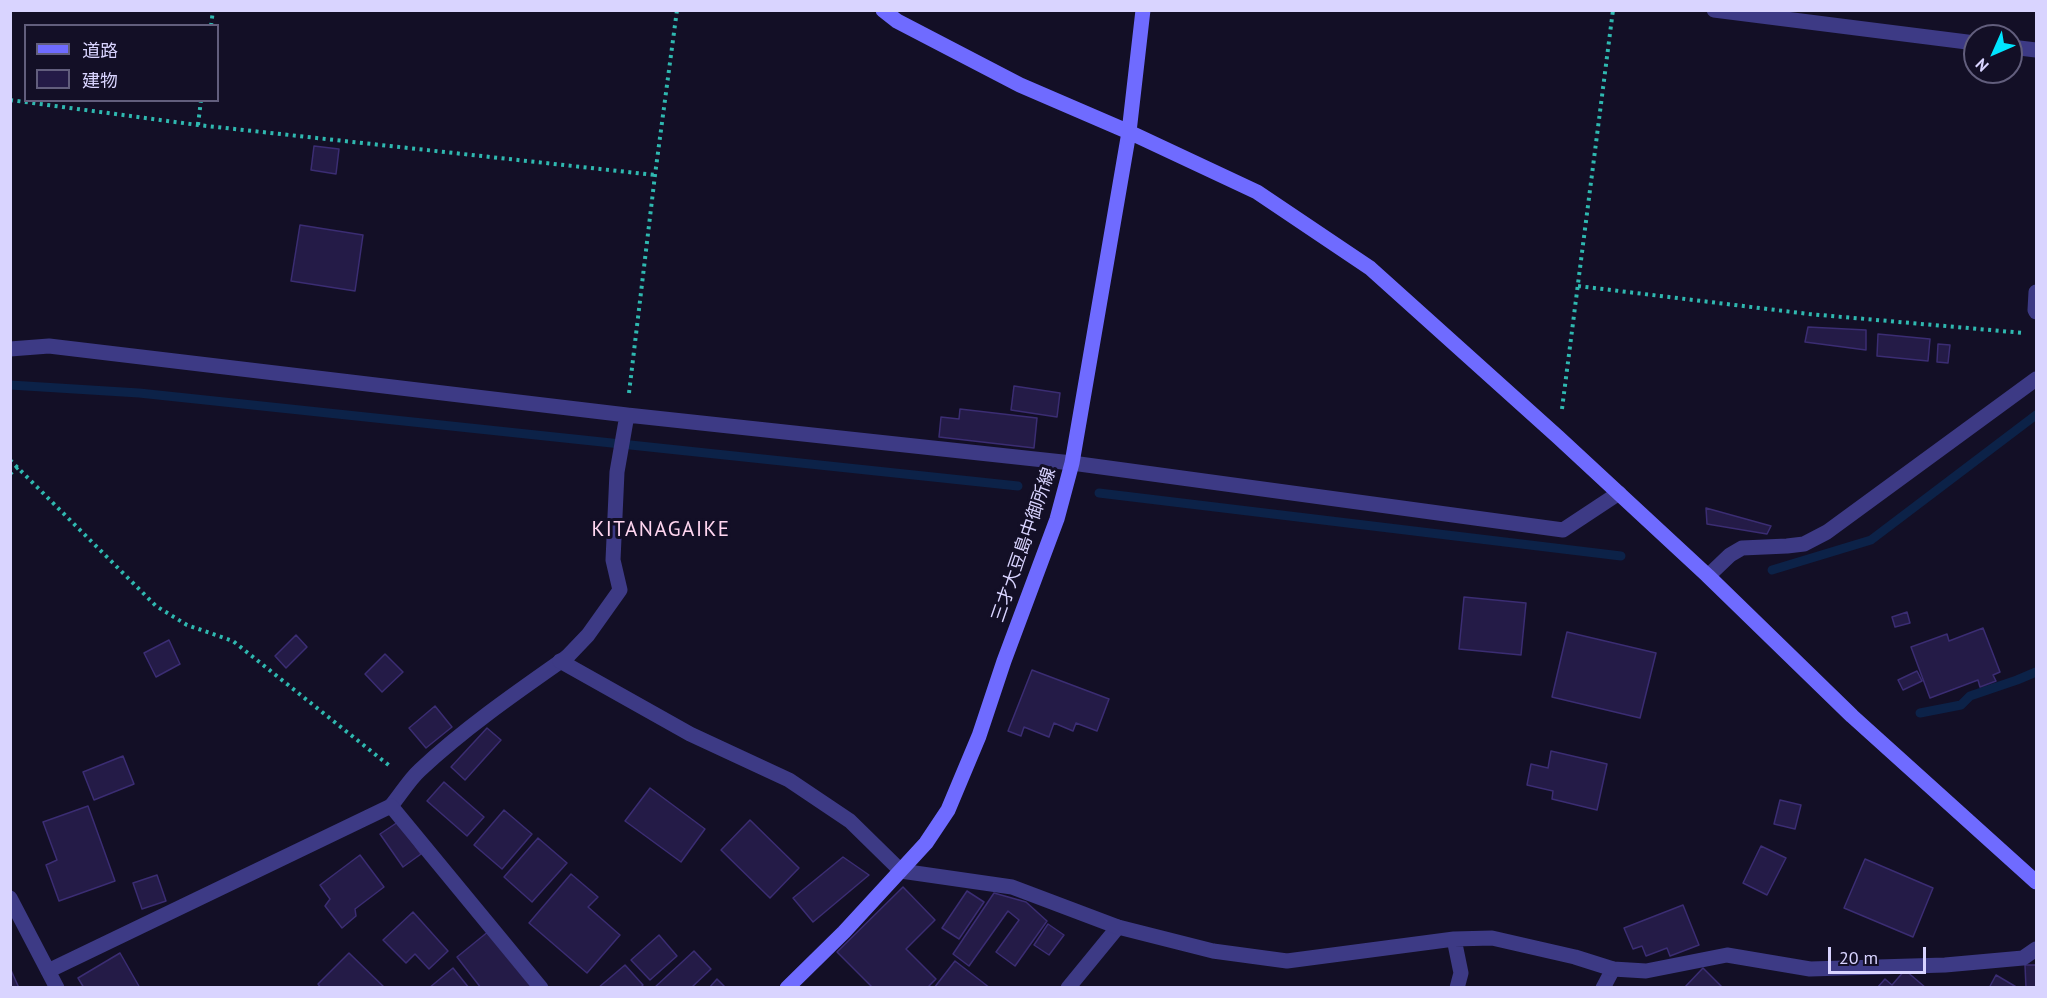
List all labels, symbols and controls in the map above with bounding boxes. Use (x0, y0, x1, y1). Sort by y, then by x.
legend (24, 24, 219, 102)
north arrow (1963, 24, 2023, 84)
text: 道路 (82, 39, 118, 62)
text: N (1971, 55, 1992, 76)
text: 建物 (82, 69, 118, 92)
street label: 三才大豆島中御所線 (987, 465, 1061, 625)
district label: KITANAGAIKE (591, 517, 731, 543)
scale bar (1831, 935, 1928, 973)
text: 20 m (1839, 946, 1878, 969)

